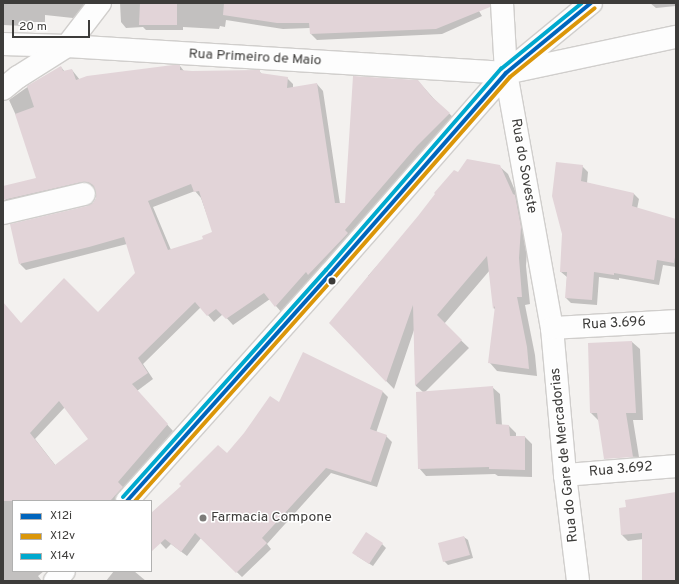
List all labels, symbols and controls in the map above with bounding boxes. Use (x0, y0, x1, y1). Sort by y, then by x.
scale bar (14, 12, 92, 38)
text: 20 m (19, 19, 47, 35)
street label: Rua Primeiro de Maio (188, 46, 322, 70)
street label: Rua do Soveste (506, 117, 540, 215)
unlabelled marker (327, 276, 337, 286)
street label: Rua 3.696 (582, 314, 646, 334)
street label: Rua do Gare de Mercadorias (547, 367, 583, 543)
street label: Rua 3.692 (588, 459, 654, 481)
legend (12, 500, 152, 572)
text: X12i (50, 508, 72, 524)
place label: Farmacia Compone (211, 510, 332, 526)
marker: Farmacia Compone (198, 513, 208, 523)
text: X12v (50, 528, 75, 544)
text: X14v (50, 548, 75, 564)

